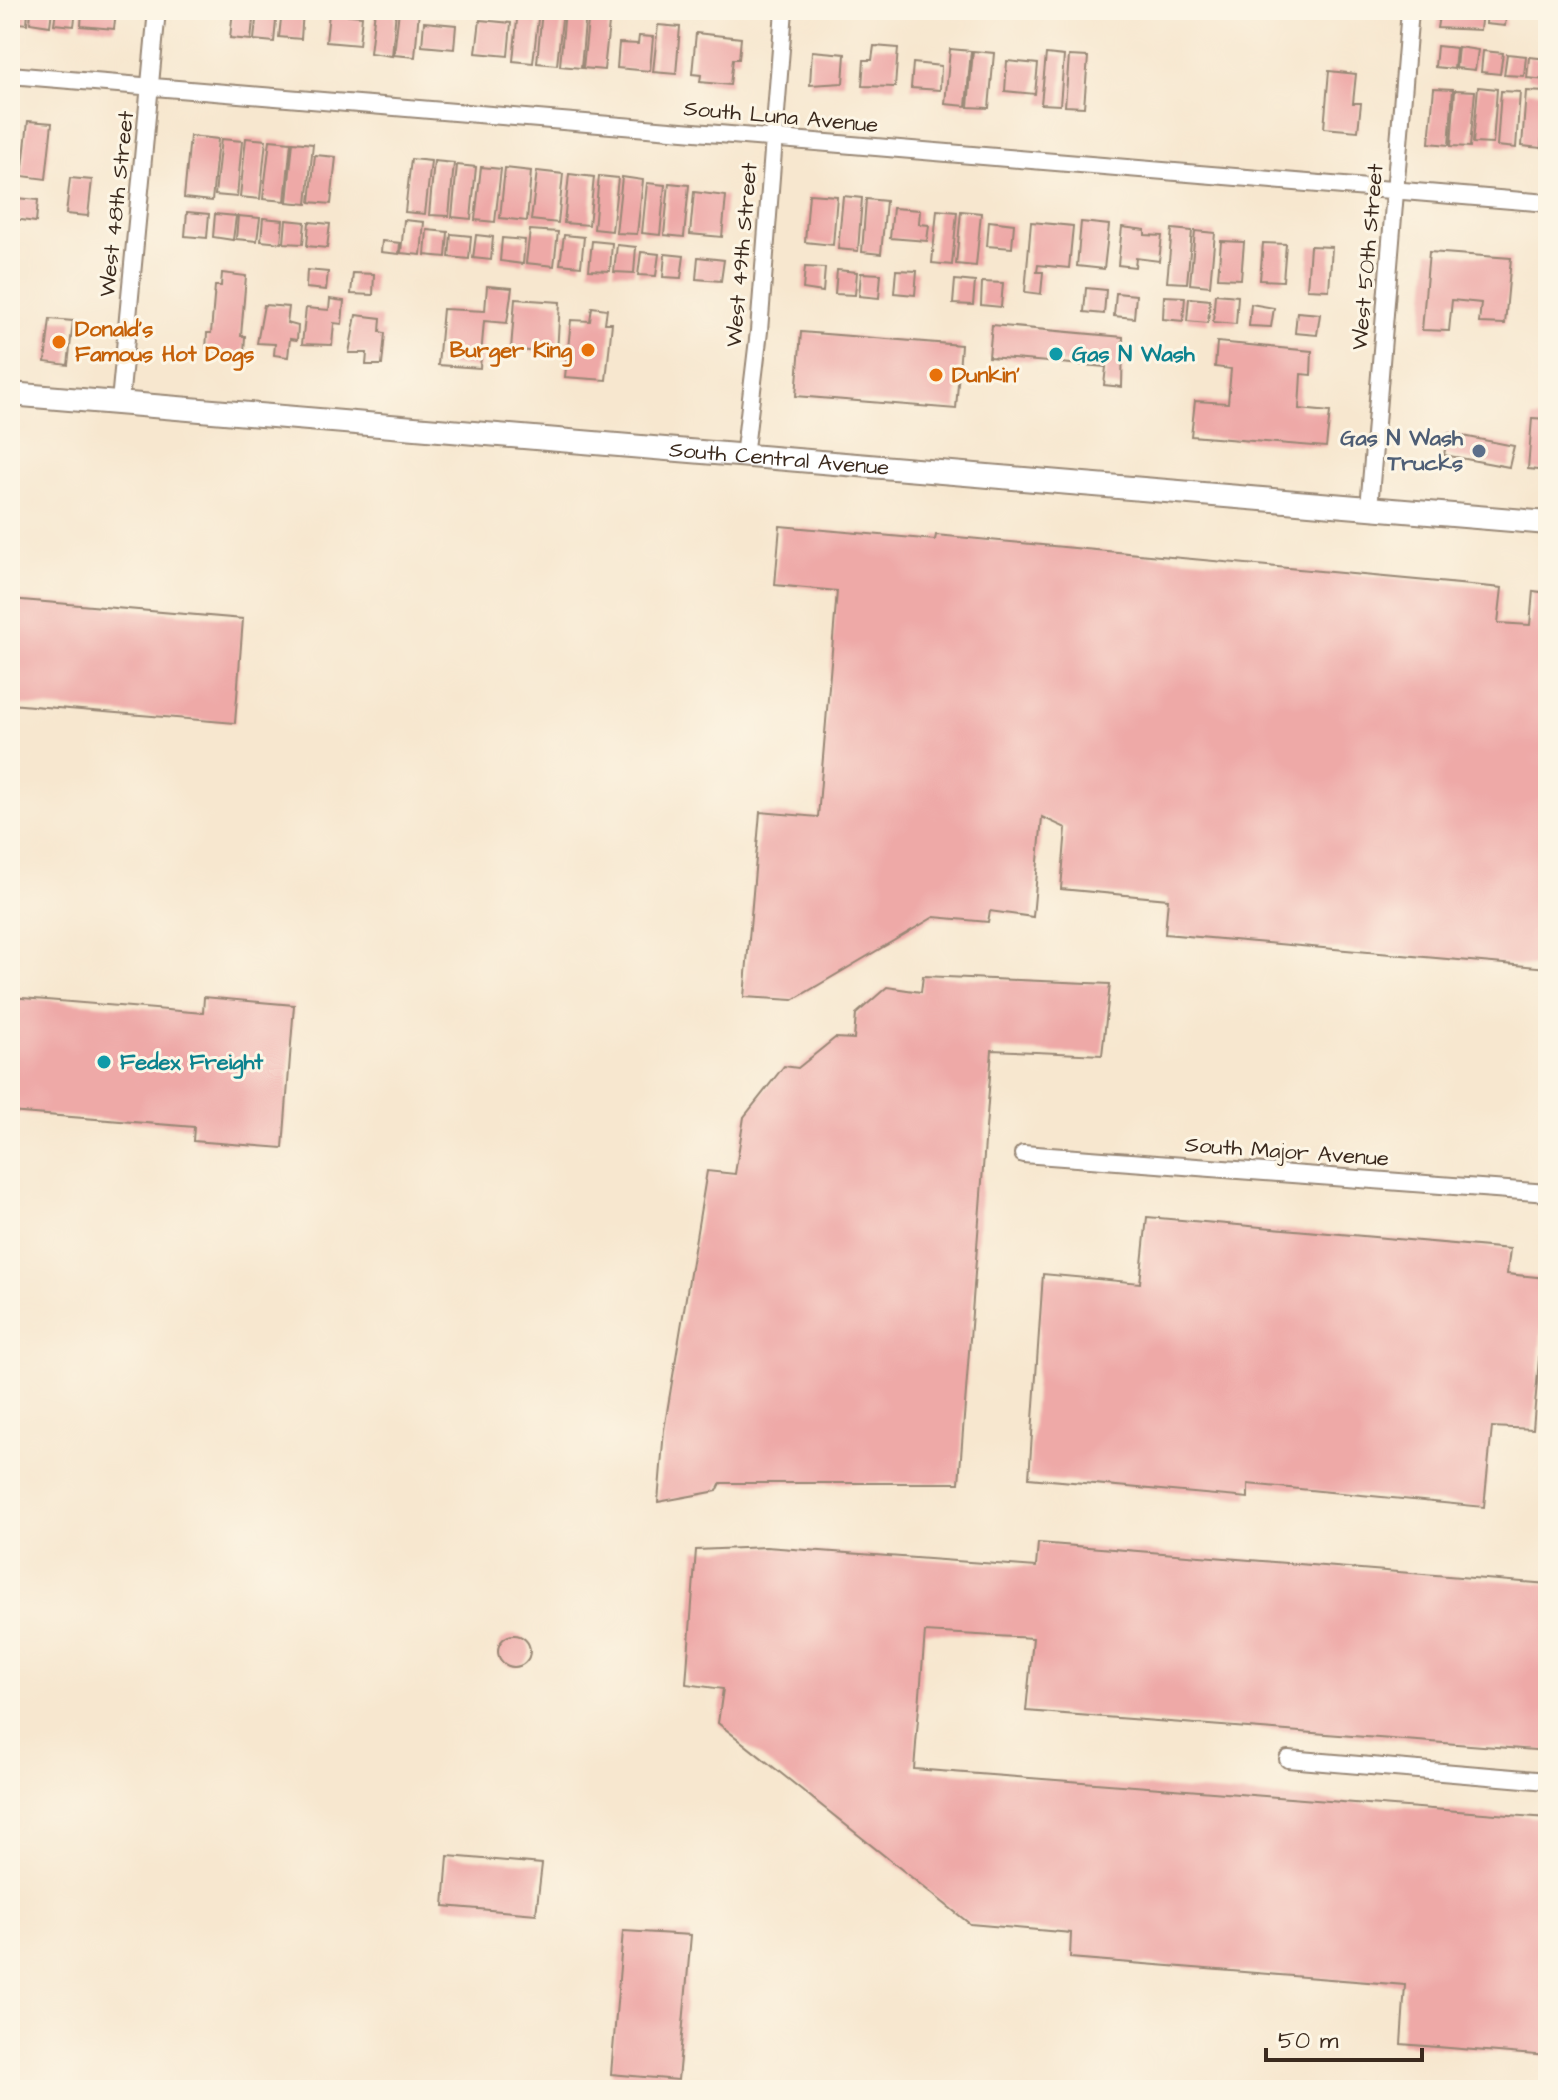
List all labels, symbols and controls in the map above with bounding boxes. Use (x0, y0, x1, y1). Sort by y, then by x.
street label: South Luna Avenue (682, 93, 880, 141)
street label: West 48th Street (92, 109, 142, 299)
street label: West 49th Street (718, 161, 766, 349)
street label: West 50th Street (1344, 162, 1392, 352)
place label: Donald's Famous Hot Dogs (75, 314, 254, 371)
marker: Donald's Famous Hot Dogs (50, 333, 68, 351)
place label: Burger King (450, 335, 573, 367)
place label: Gas N Wash (1072, 339, 1196, 370)
marker: Burger King (579, 341, 597, 359)
marker: Gas N Wash (1047, 345, 1065, 363)
place label: Dunkin' (952, 360, 1020, 391)
marker: Dunkin' (927, 366, 945, 384)
place label: Gas N Wash Trucks (1340, 423, 1464, 479)
street label: South Central Avenue (668, 434, 891, 483)
marker: Gas N Wash Trucks (1470, 442, 1488, 460)
place label: Fedex Freight (120, 1047, 264, 1079)
marker: Fedex Freight (95, 1053, 113, 1071)
street label: South Major Avenue (1184, 1129, 1390, 1175)
scale bar (1266, 2012, 1422, 2062)
text: 50 m (1278, 2024, 1339, 2058)

